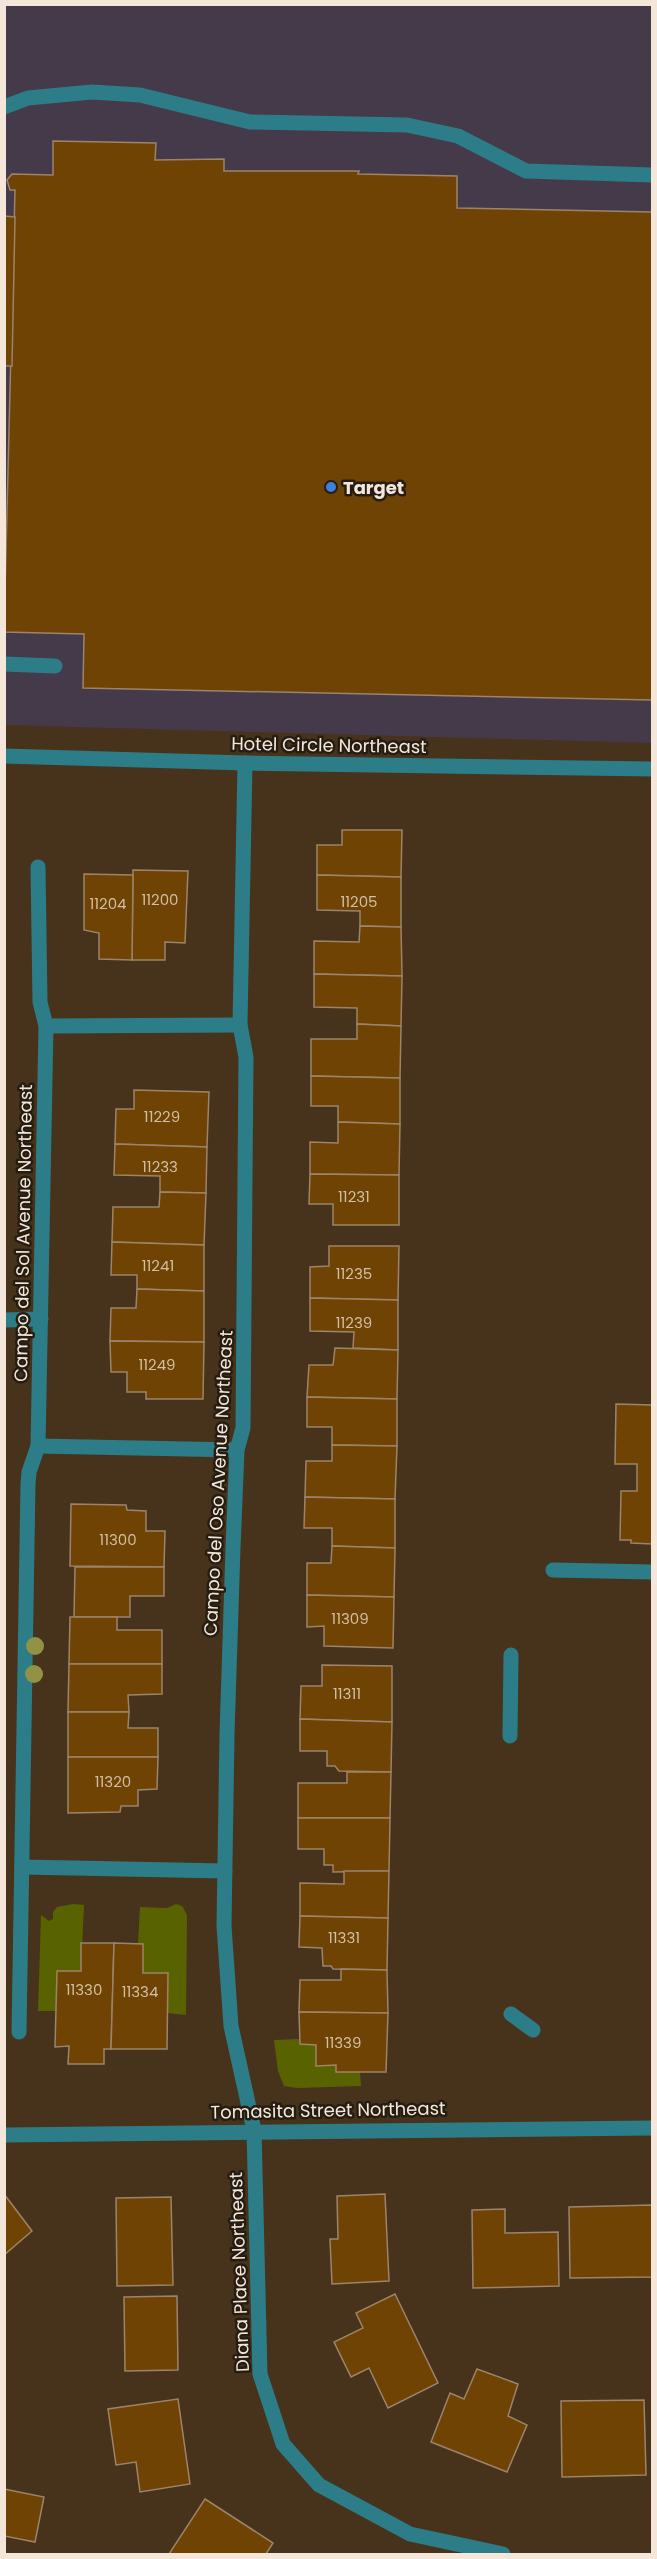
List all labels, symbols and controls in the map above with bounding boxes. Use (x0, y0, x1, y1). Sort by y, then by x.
place label: Target (343, 475, 404, 500)
marker: Target (324, 480, 338, 494)
street label: Hotel Circle Northeast (231, 731, 427, 759)
house number: 11200 (141, 889, 179, 910)
house number: 11205 (340, 891, 378, 912)
house number: 11204 (89, 893, 127, 914)
street label: Campo del Sol Avenue Northeast (8, 1084, 38, 1382)
house number: 11229 (144, 1106, 180, 1127)
house number: 11233 (142, 1156, 178, 1177)
house number: 11231 (338, 1186, 370, 1207)
house number: 11241 (142, 1255, 174, 1276)
house number: 11235 (336, 1263, 372, 1284)
house number: 11239 (336, 1312, 372, 1333)
street label: Campo del Oso Avenue Northeast (198, 1329, 238, 1637)
house number: 11249 (138, 1354, 176, 1375)
house number: 11300 (99, 1529, 137, 1550)
house number: 11309 (331, 1608, 369, 1629)
house number: 11311 (333, 1683, 361, 1704)
house number: 11320 (95, 1771, 131, 1792)
house number: 11331 (328, 1927, 360, 1948)
house number: 11330 (66, 1979, 102, 2000)
house number: 11334 (122, 1981, 158, 2002)
house number: 11339 (325, 2032, 361, 2053)
street label: Tomasita Street Northeast (210, 2095, 446, 2125)
street label: Diana Place Northeast (223, 2172, 255, 2372)

